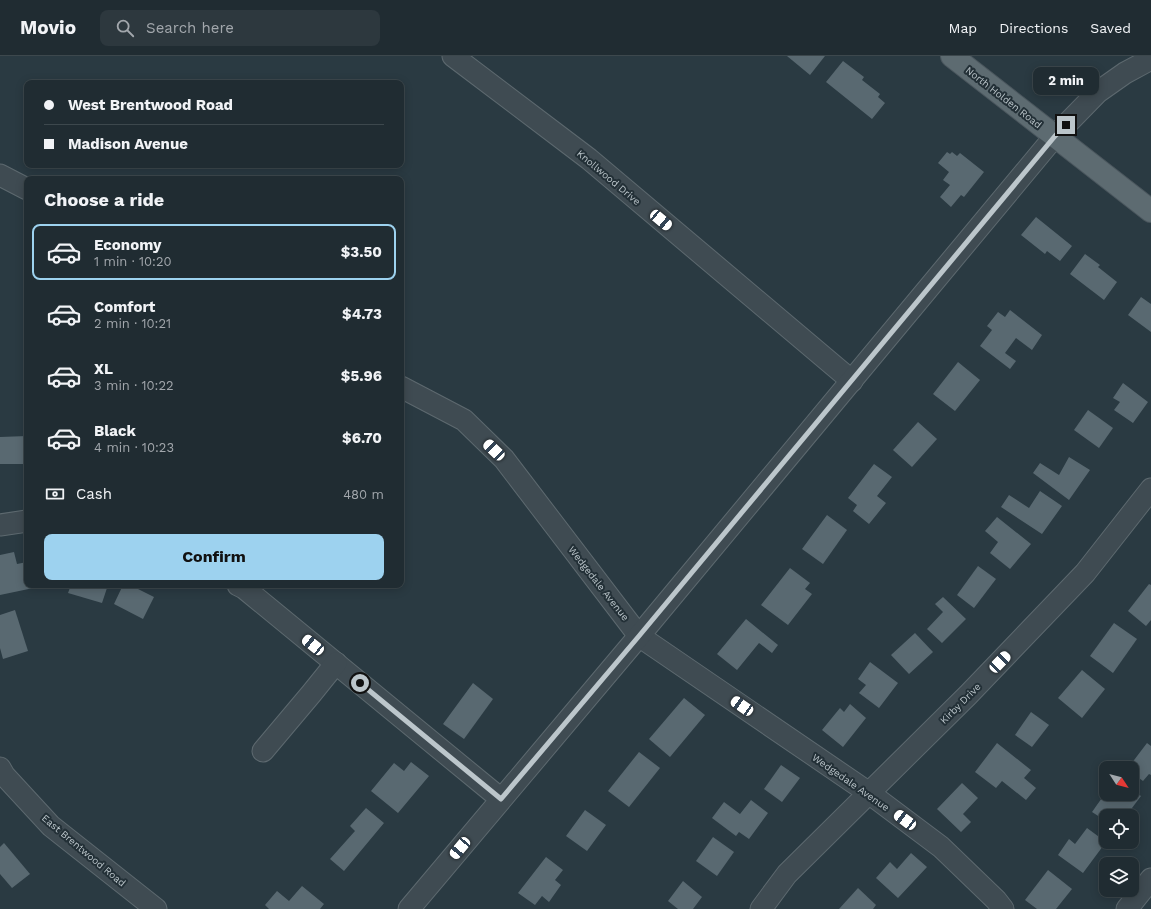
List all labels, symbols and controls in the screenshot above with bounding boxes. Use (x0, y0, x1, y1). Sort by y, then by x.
search box (100, 10, 380, 46)
text: Movio (20, 16, 76, 39)
icon: search (114, 17, 136, 39)
text: Search here (146, 19, 234, 37)
text: Map (949, 20, 977, 36)
text: Directions (999, 20, 1068, 36)
text: Saved (1090, 20, 1131, 36)
street label: North Holden Road (964, 64, 1044, 130)
callout: 2 min (1033, 67, 1099, 95)
text: 2 min (1048, 73, 1084, 88)
text: West Brentwood Road (68, 96, 233, 114)
route end (1057, 116, 1075, 134)
text: Madison Avenue (68, 135, 188, 153)
street label: Knollwood Drive (575, 148, 643, 207)
text: Choose a ride (44, 189, 164, 210)
car (648, 208, 674, 232)
icon: car (46, 234, 82, 270)
text: Economy (94, 236, 161, 254)
text: $3.50 (341, 243, 382, 261)
text: 1 min · 10:20 (94, 254, 172, 269)
icon: car (46, 296, 82, 332)
text: Comfort (94, 298, 155, 316)
text: $4.73 (342, 305, 382, 323)
text: 2 min · 10:21 (94, 316, 171, 331)
icon: car (46, 358, 82, 394)
text: XL (94, 360, 113, 378)
text: $5.96 (341, 367, 382, 385)
text: 3 min · 10:22 (94, 378, 174, 393)
icon: car (46, 420, 82, 456)
text: Black (94, 422, 136, 440)
text: $6.70 (342, 429, 382, 447)
car (481, 437, 507, 463)
text: 4 min · 10:23 (94, 440, 174, 455)
icon: cash (44, 483, 66, 505)
text: Cash (76, 485, 112, 503)
text: 480 m (343, 487, 384, 502)
button: Confirm (44, 534, 384, 580)
street label: Wedgedale Avenue (566, 544, 631, 623)
car (300, 633, 326, 657)
car (987, 649, 1013, 675)
route start (351, 674, 369, 692)
street label: Kirby Drive (938, 681, 983, 726)
car (729, 694, 755, 718)
street label: Wedgedale Avenue (810, 752, 892, 813)
north arrow (1099, 761, 1139, 801)
map controls (1099, 761, 1139, 897)
car (892, 808, 918, 832)
button: locate (1099, 809, 1139, 849)
street label: East Brentwood Road (40, 812, 128, 889)
car (448, 835, 472, 861)
button: layers (1099, 857, 1139, 897)

